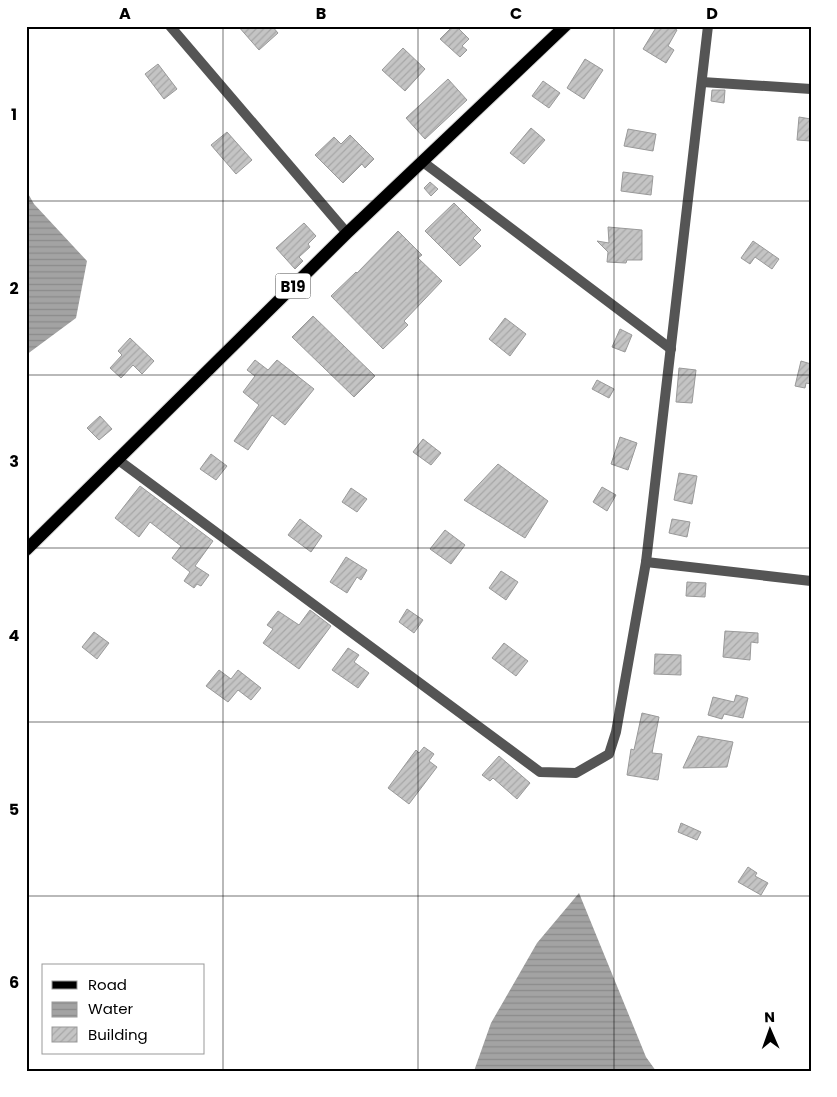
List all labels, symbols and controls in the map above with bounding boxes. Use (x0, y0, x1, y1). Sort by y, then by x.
text: A (119, 2, 131, 25)
text: B (316, 2, 326, 25)
text: C (510, 2, 522, 25)
text: D (706, 2, 718, 25)
text: 1 (11, 103, 17, 126)
road number: B19 (276, 274, 310, 298)
text: 2 (9, 277, 19, 300)
text: 3 (9, 450, 19, 473)
text: 4 (9, 624, 20, 647)
text: 5 (9, 798, 19, 821)
legend (42, 964, 205, 1054)
text: 6 (9, 971, 19, 994)
text: Road (88, 974, 127, 995)
text: Water (88, 998, 134, 1019)
north arrow (744, 1004, 794, 1054)
text: N (764, 1007, 775, 1027)
text: Building (88, 1024, 148, 1045)

